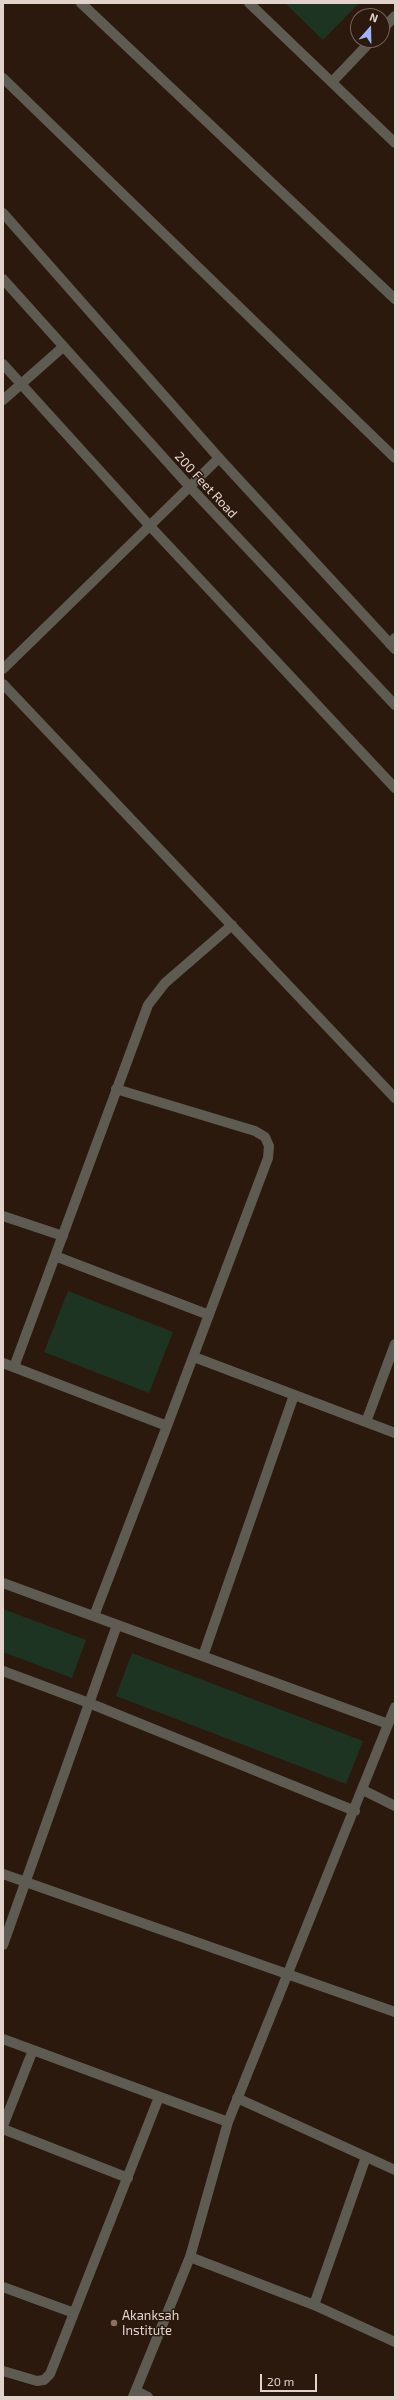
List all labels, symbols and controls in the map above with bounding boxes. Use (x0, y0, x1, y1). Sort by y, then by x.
north arrow (350, 8, 390, 48)
text: N (368, 10, 380, 25)
street label: 200 Feet Road (172, 449, 240, 521)
place label: Akanksah Institute (122, 2308, 179, 2339)
marker: Akanksah Institute (109, 2318, 119, 2328)
scale bar (262, 2366, 319, 2392)
text: 20 m (267, 2374, 294, 2388)

